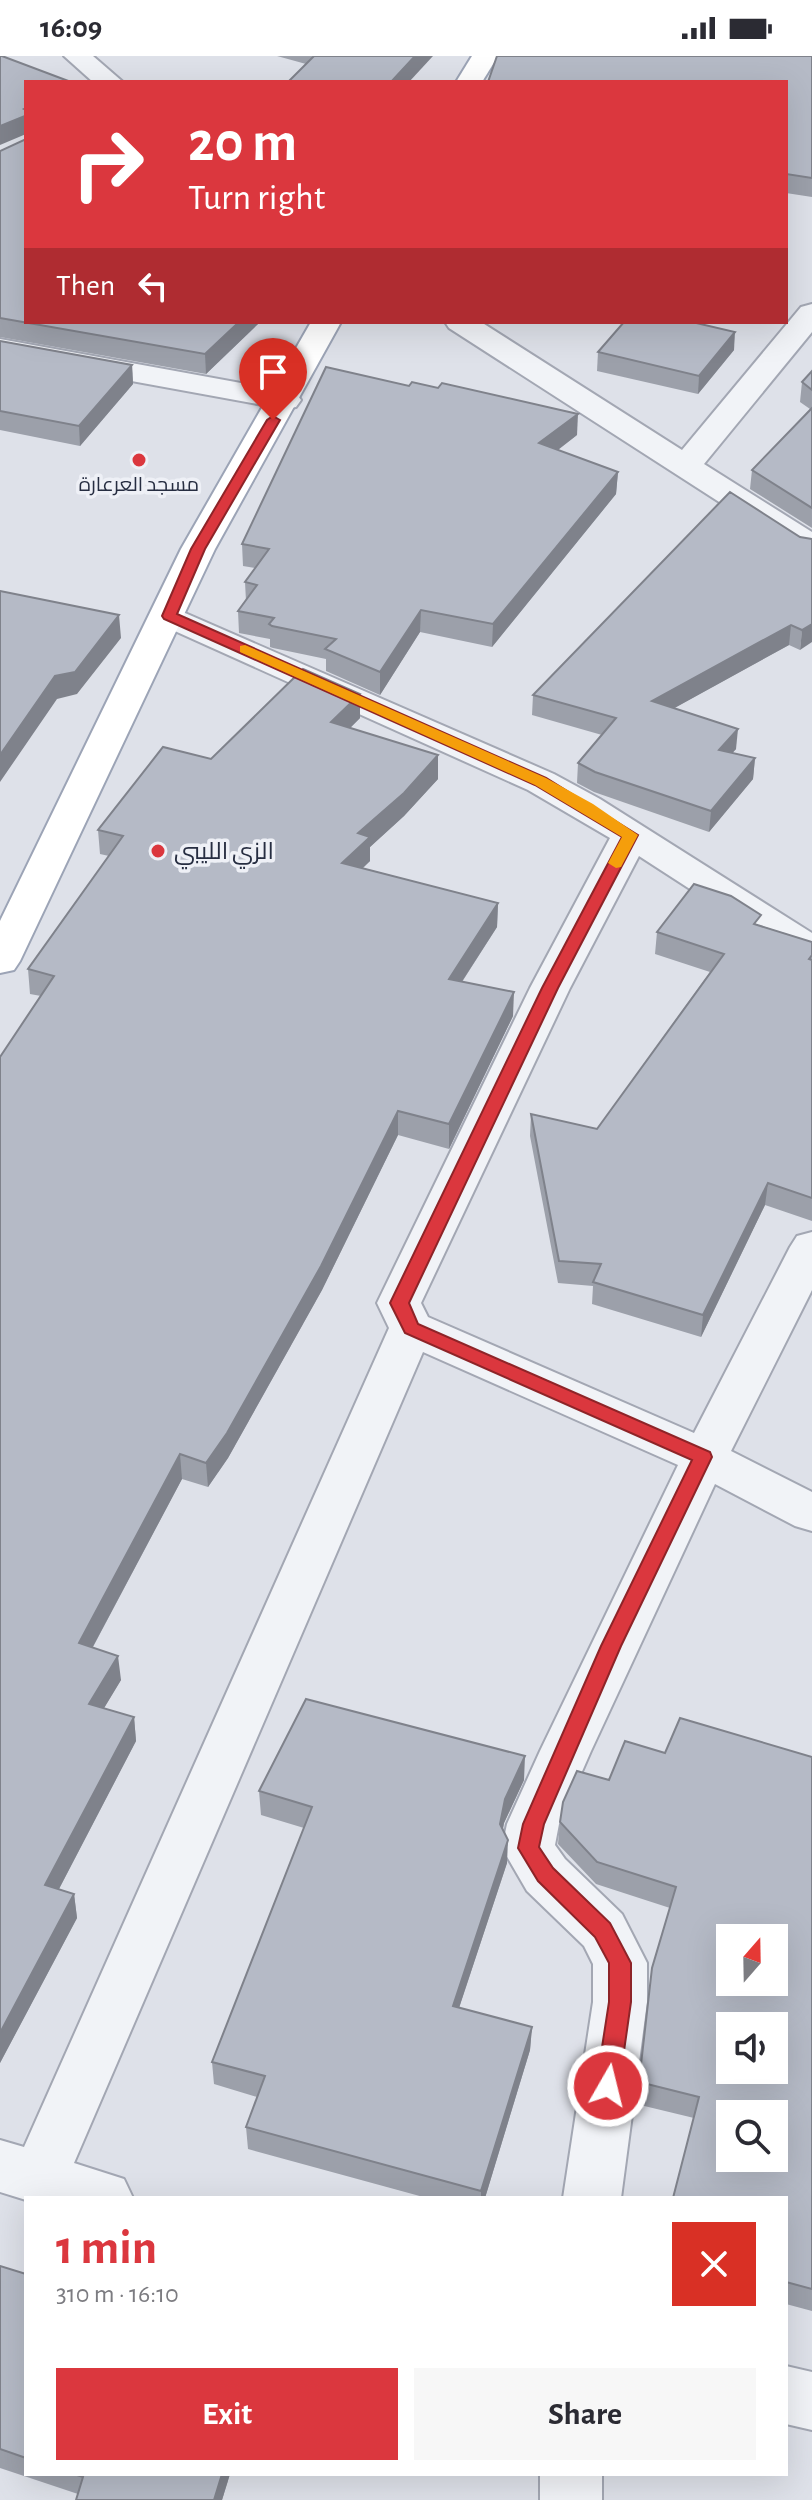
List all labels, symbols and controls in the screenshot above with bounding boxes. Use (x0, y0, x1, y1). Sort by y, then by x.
text: 16:09 (40, 13, 102, 43)
icon: right (56, 112, 160, 216)
text: 20 m (188, 115, 297, 171)
text: Turn right (188, 180, 325, 216)
icon: left (131, 264, 175, 308)
text: Then (56, 271, 115, 301)
pin (239, 338, 307, 420)
icon: arrive (251, 350, 295, 394)
marker: مسجد العرعارة (130, 451, 148, 469)
place label: مسجد العرعارة (79, 475, 199, 496)
place label: الزي الليبي (174, 840, 274, 870)
marker: الزي الليبي (149, 842, 167, 860)
north arrow (716, 1924, 788, 1996)
map controls (716, 1924, 788, 2172)
button: sound (716, 2012, 788, 2084)
position arrow (566, 2044, 650, 2128)
button: search (716, 2100, 788, 2172)
button: close (672, 2222, 756, 2306)
text: 1 min (56, 2225, 157, 2273)
text: 310 m · 16:10 (56, 2281, 179, 2307)
button: Exit (56, 2368, 398, 2460)
button: Share (414, 2368, 756, 2460)

